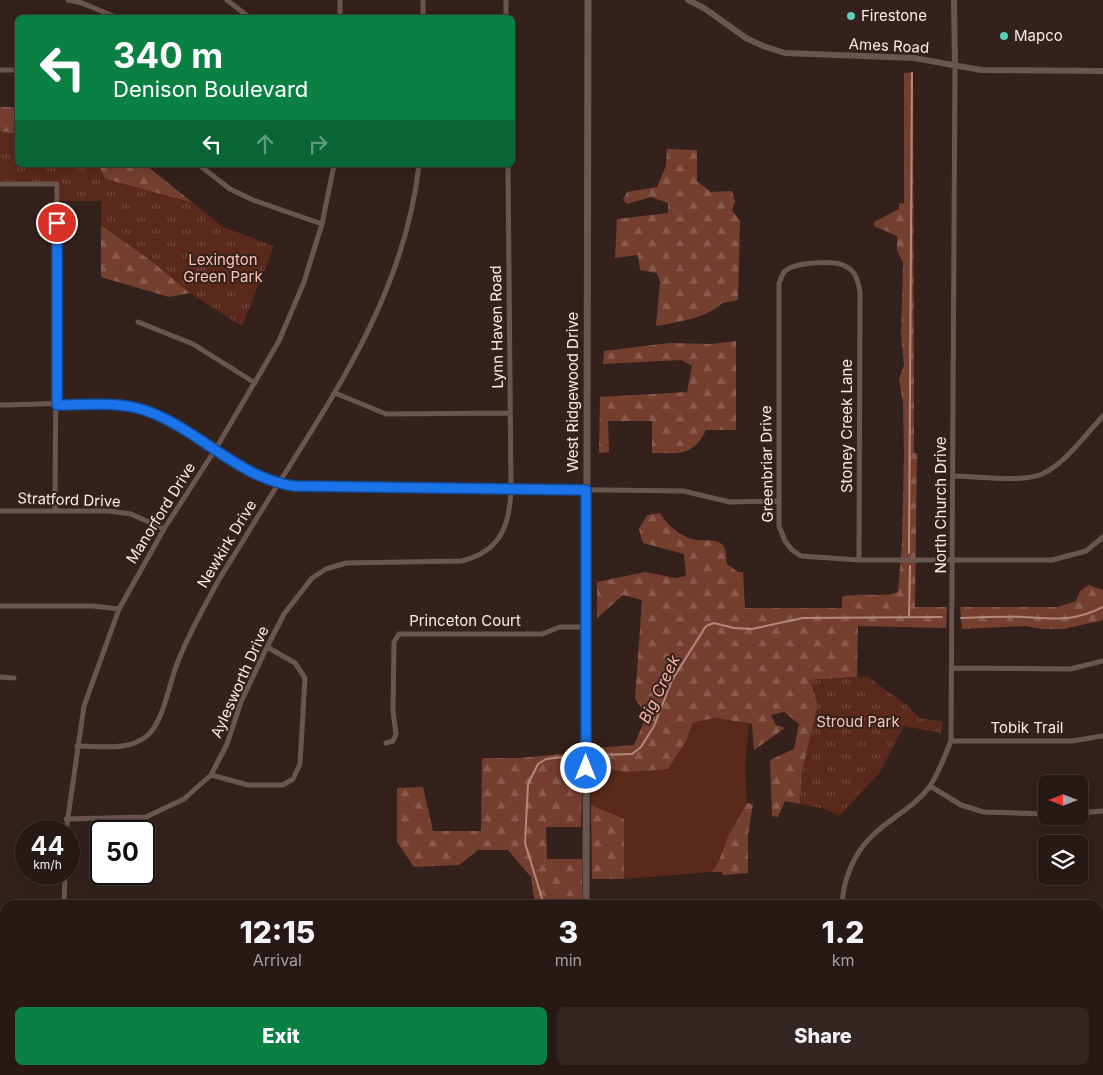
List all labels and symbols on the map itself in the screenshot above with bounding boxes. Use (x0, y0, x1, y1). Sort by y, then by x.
place label: Firestone (861, 6, 927, 25)
marker: Firestone (845, 10, 857, 22)
place label: Mapco (1014, 26, 1063, 45)
marker: Mapco (998, 30, 1010, 42)
street label: Ames Road (848, 34, 930, 57)
pin (36, 202, 78, 244)
park label: Lexington Green Park (183, 250, 263, 286)
street label: Lynn Haven Road (486, 265, 507, 389)
street label: West Ridgewood Drive (563, 312, 582, 472)
street label: Stoney Creek Lane (837, 359, 856, 493)
street label: Greenbriar Drive (756, 405, 777, 523)
street label: North Church Drive (931, 436, 950, 574)
street label: Manorford Drive (122, 459, 199, 567)
street label: Stratford Drive (17, 488, 121, 511)
street label: Newkirk Drive (193, 496, 260, 591)
street label: Princeton Court (409, 611, 521, 630)
street label: Aylesworth Drive (206, 623, 273, 741)
water label: Big Creek (634, 651, 684, 726)
park label: Stroud Park (816, 712, 900, 731)
street label: Tobik Trail (991, 718, 1063, 737)
position arrow (559, 741, 611, 793)
north arrow (1038, 775, 1088, 825)
speed limit sign: 50 (90, 820, 155, 885)

